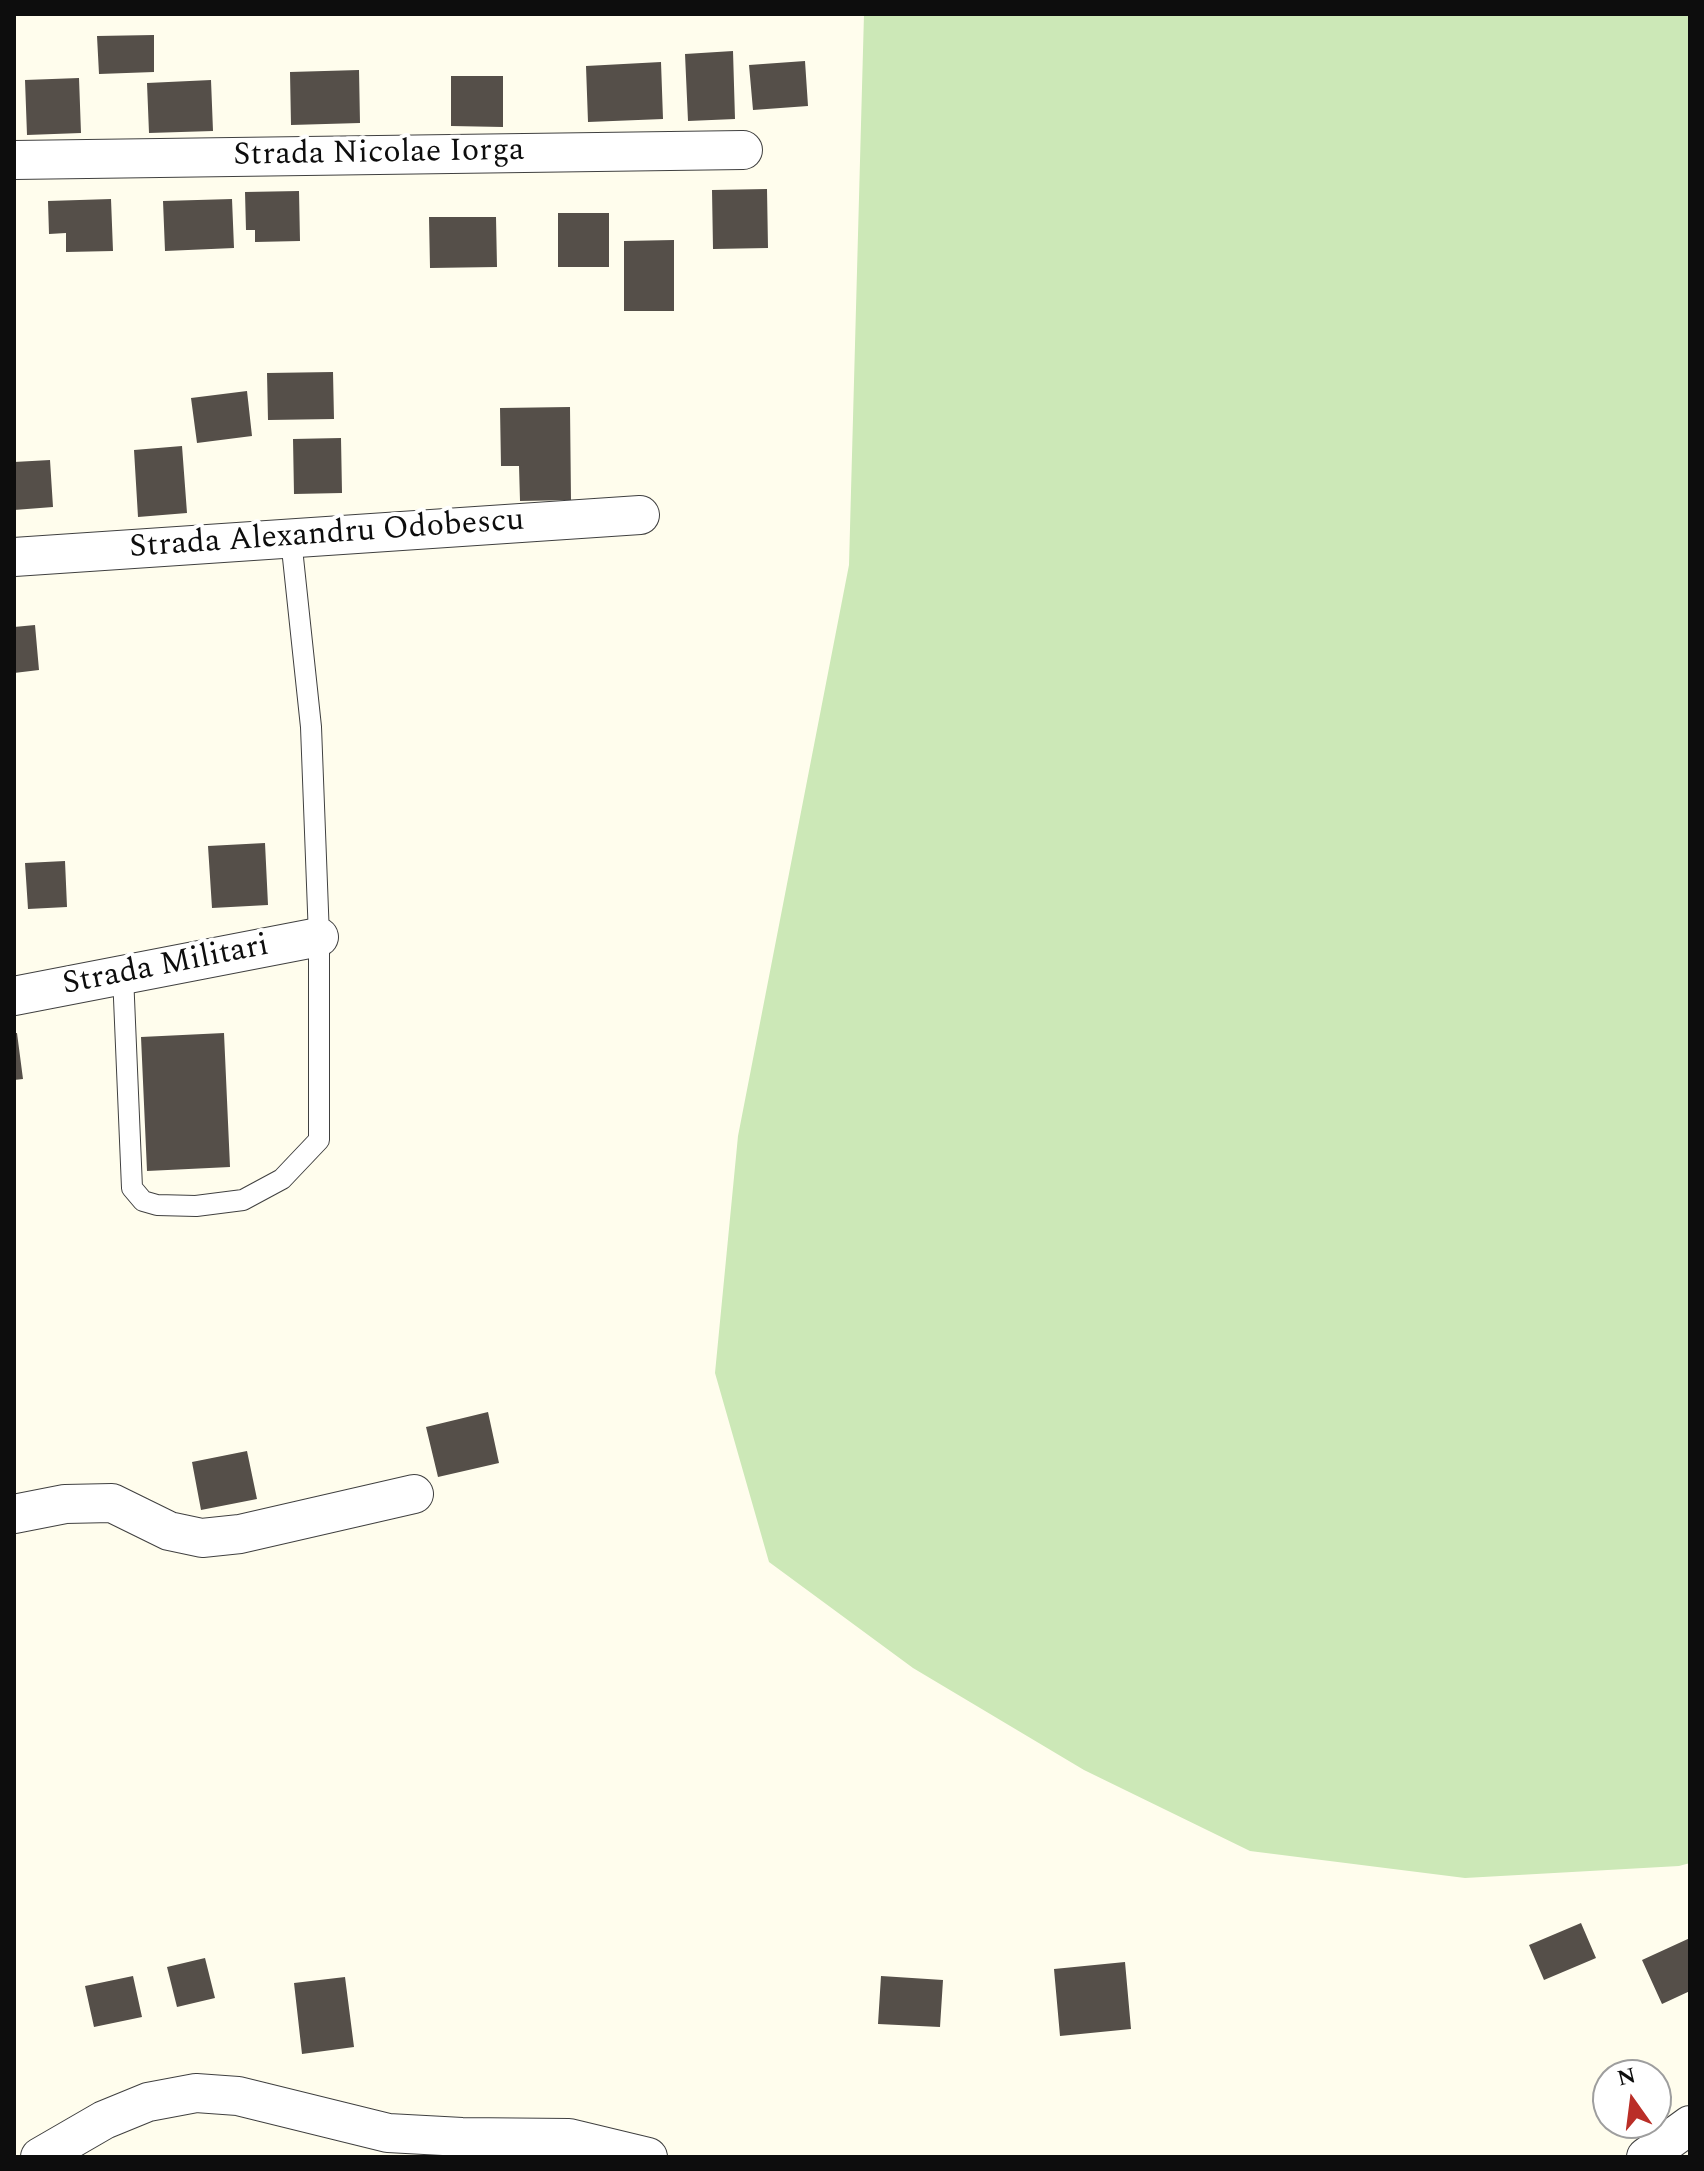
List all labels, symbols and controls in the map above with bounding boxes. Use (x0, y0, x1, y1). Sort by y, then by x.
street label: Strada Nicolae Iorga (233, 133, 525, 177)
street label: Strada Alexandru Odobescu (128, 503, 526, 569)
street label: Strada Militari (60, 928, 272, 1006)
north arrow (1592, 2059, 1672, 2139)
text: N (1614, 2059, 1639, 2095)

